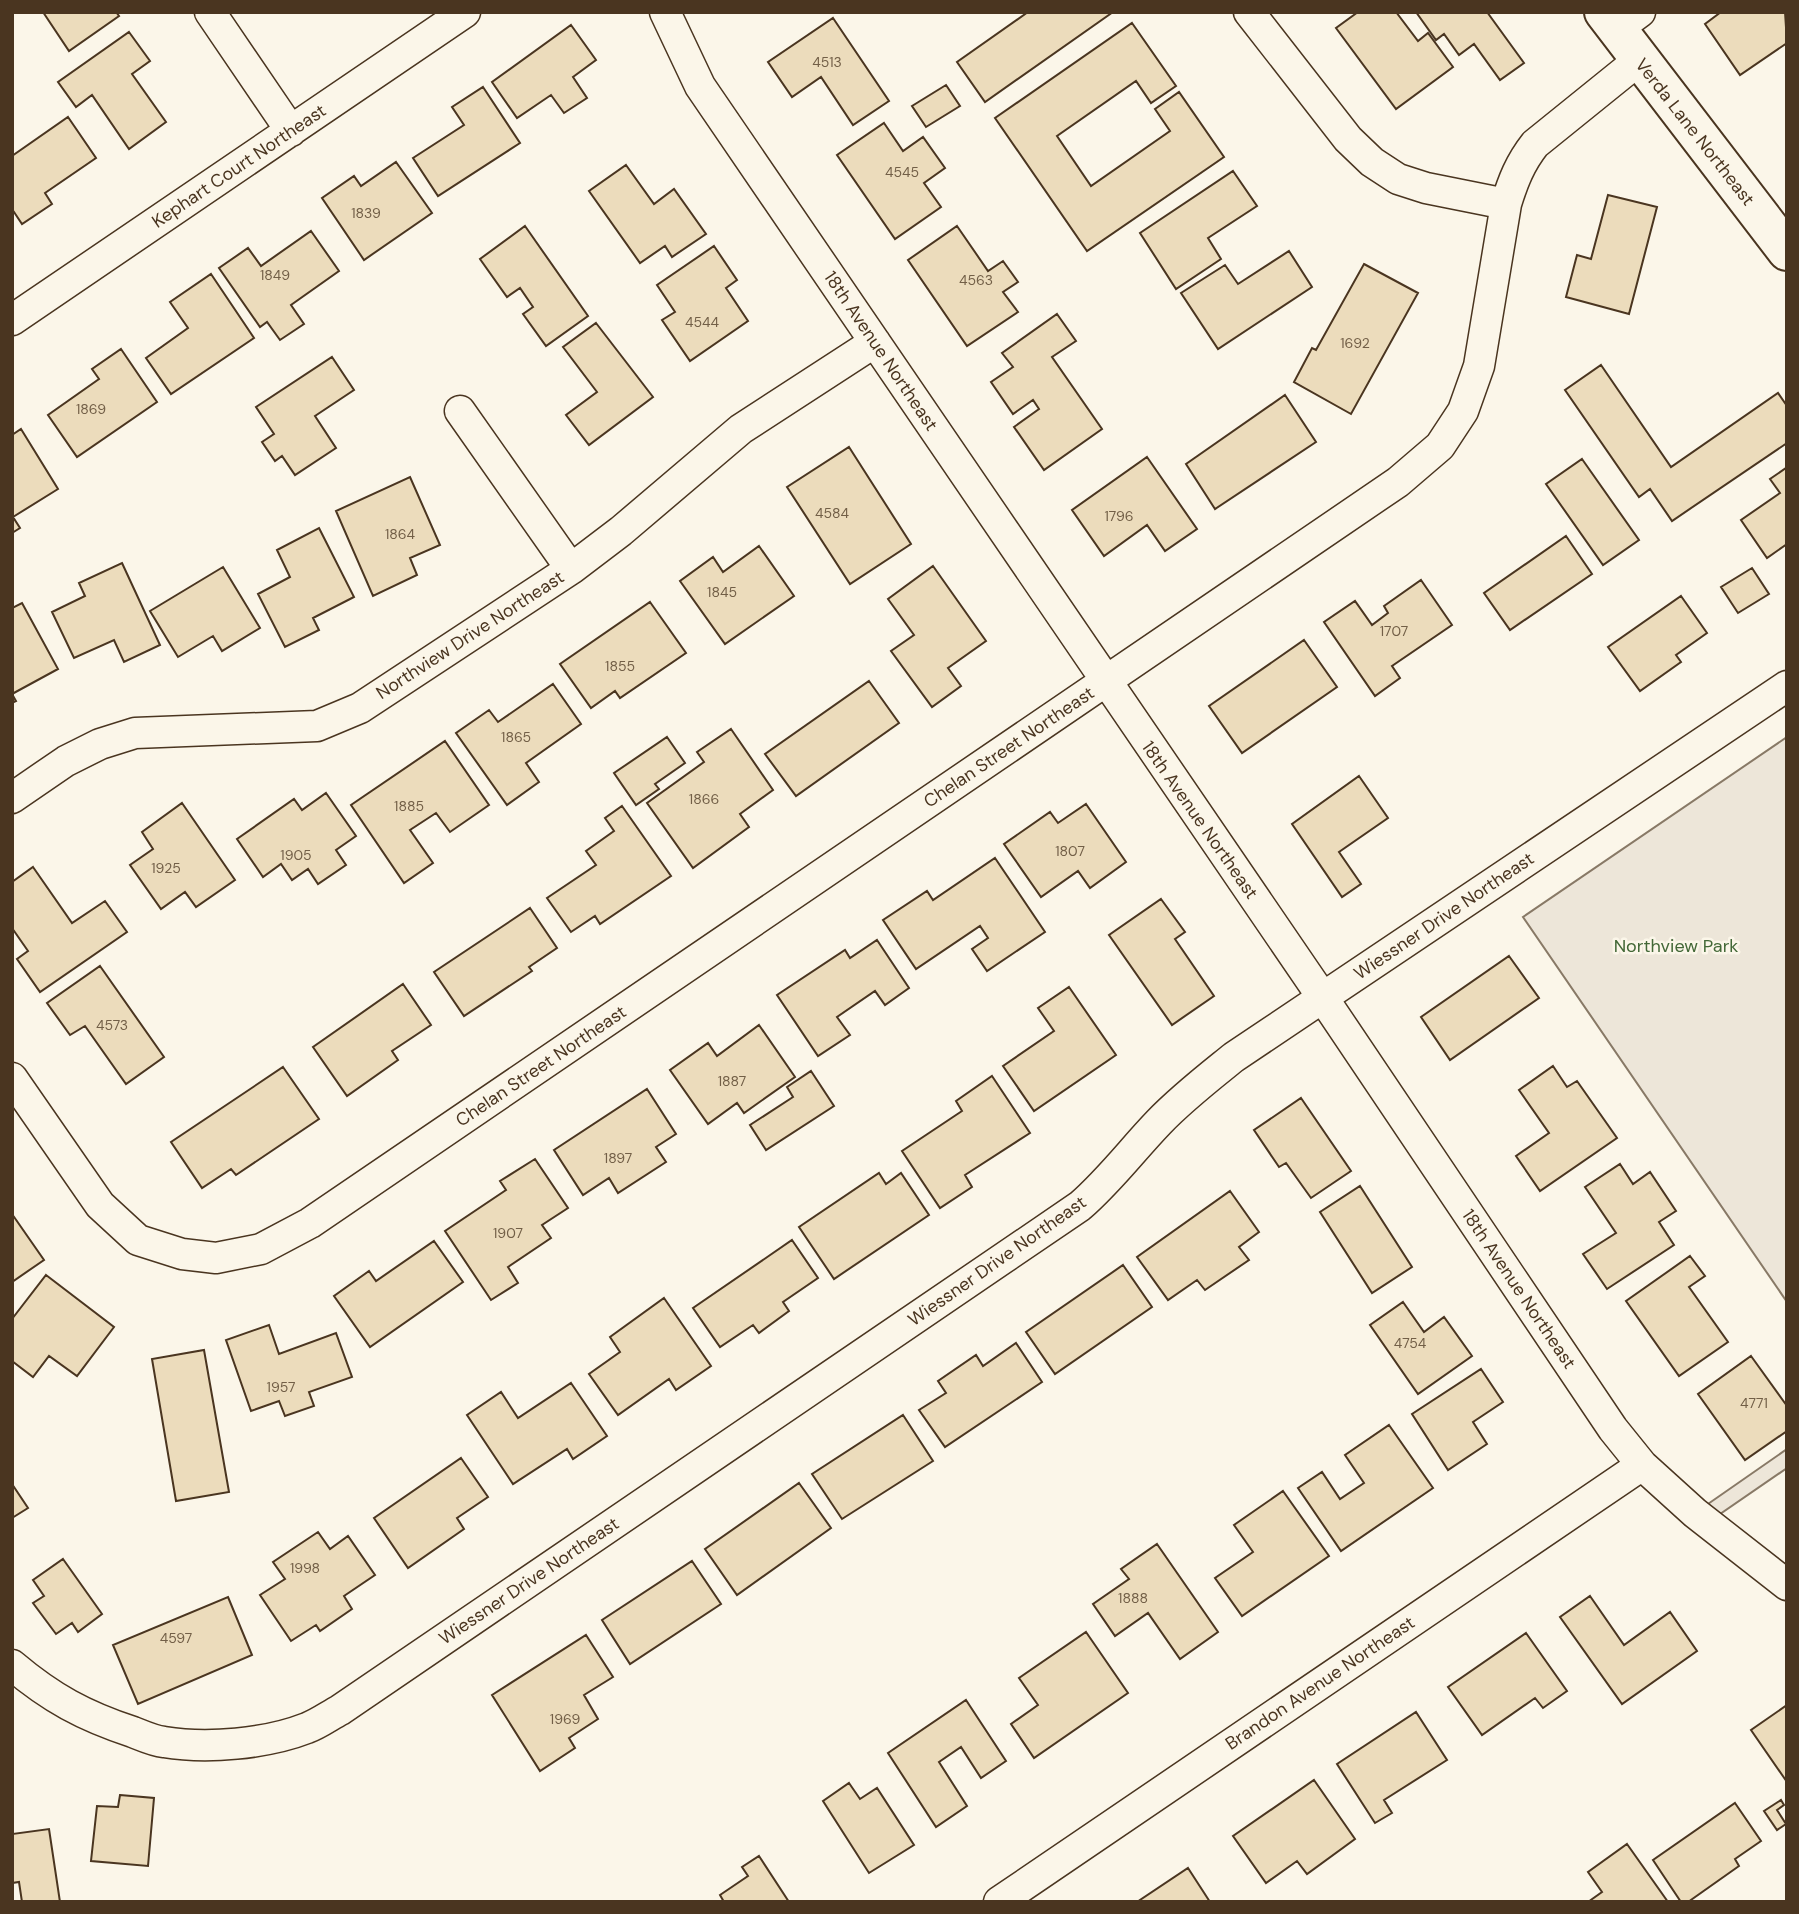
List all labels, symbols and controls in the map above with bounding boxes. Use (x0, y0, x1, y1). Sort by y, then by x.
house number: 4513 (812, 53, 842, 71)
street label: Verda Lane Northeast (1630, 53, 1760, 211)
street label: Kephart Court Northeast (147, 99, 331, 233)
house number: 4545 (885, 163, 919, 181)
house number: 1839 (351, 204, 381, 222)
house number: 1849 (260, 266, 290, 284)
street label: 18th Avenue Northeast (819, 267, 943, 435)
house number: 4563 (959, 271, 993, 289)
house number: 4544 (685, 313, 720, 331)
house number: 1692 (1340, 334, 1370, 352)
house number: 1869 (76, 400, 106, 418)
house number: 4584 (815, 504, 850, 522)
house number: 1796 (1104, 507, 1134, 525)
house number: 1864 (385, 525, 416, 543)
street label: Northview Drive Northeast (371, 565, 569, 705)
house number: 1845 (707, 583, 737, 601)
house number: 1707 (1380, 622, 1408, 640)
house number: 1855 (605, 657, 635, 675)
street label: Chelan Street Northeast (919, 681, 1099, 813)
house number: 1865 (501, 728, 531, 746)
street label: 18th Avenue Northeast (1136, 736, 1264, 904)
house number: 1866 (689, 790, 719, 808)
house number: 1885 (394, 797, 424, 815)
house number: 1807 (1055, 842, 1085, 860)
house number: 1905 (280, 846, 312, 864)
street label: Wiessner Drive Northeast (1349, 847, 1539, 985)
house number: 1925 (151, 859, 181, 877)
park label: Northview Park (1614, 934, 1738, 958)
street label: Chelan Street Northeast (451, 1000, 631, 1132)
house number: 4573 (96, 1016, 128, 1034)
house number: 1887 (718, 1072, 746, 1090)
house number: 1897 (604, 1149, 632, 1167)
street label: Wiessner Drive Northeast (903, 1190, 1091, 1332)
street label: 18th Avenue Northeast (1457, 1205, 1581, 1373)
house number: 1907 (493, 1224, 523, 1242)
house number: 4754 (1394, 1334, 1427, 1352)
house number: 1957 (267, 1378, 295, 1396)
house number: 4771 (1740, 1394, 1768, 1412)
street label: Wiessner Drive Northeast (434, 1512, 624, 1650)
house number: 1998 (290, 1559, 320, 1577)
house number: 1888 (1118, 1589, 1148, 1607)
street label: Brandon Avenue Northeast (1221, 1611, 1419, 1755)
house number: 4597 (160, 1629, 192, 1647)
house number: 1969 (550, 1710, 580, 1728)

